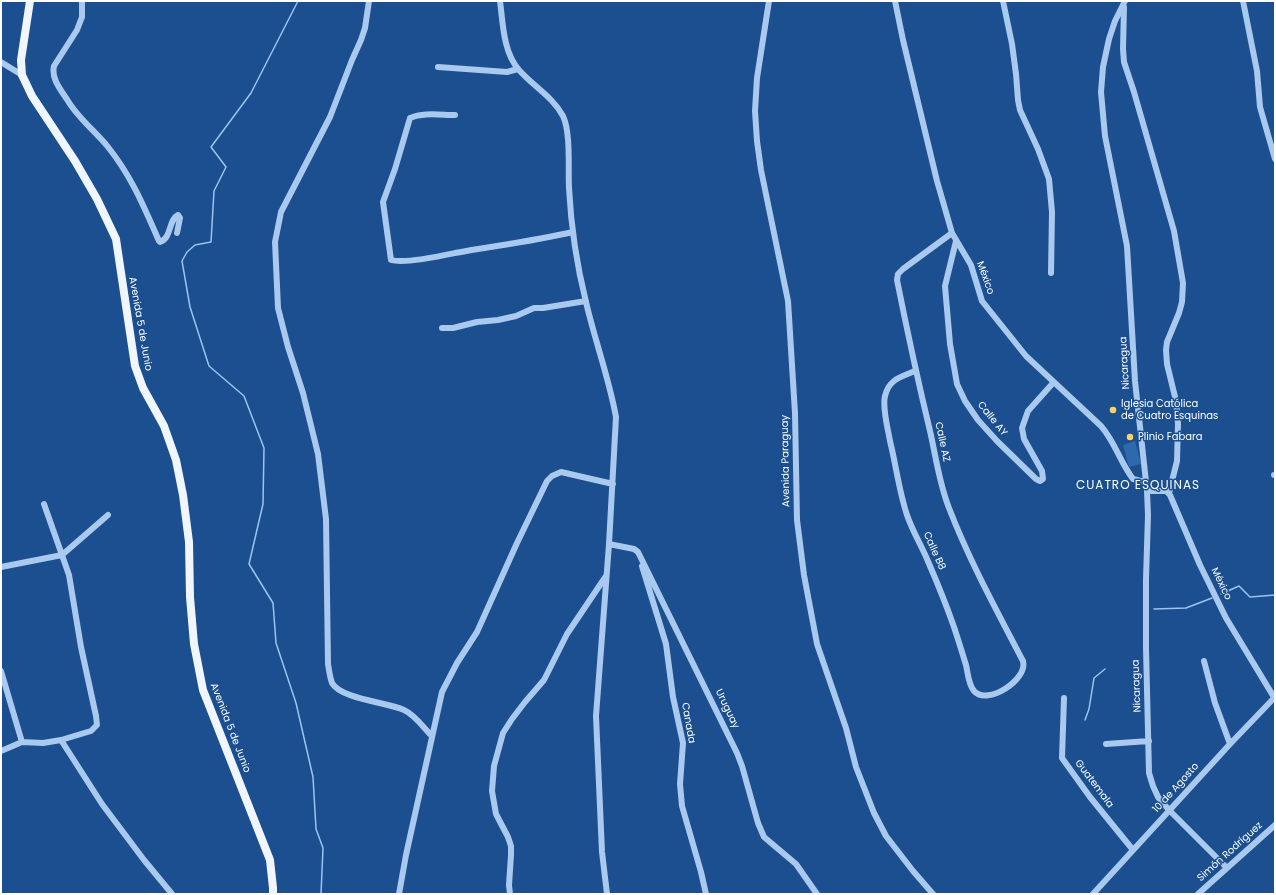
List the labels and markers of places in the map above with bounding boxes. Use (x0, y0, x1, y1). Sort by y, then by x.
place label: Iglesia Católica de Cuatro Esquinas (1121, 398, 1218, 422)
marker: Iglesia Católica de Cuatro Esquinas (1108, 405, 1118, 415)
place label: Plinio Fabara (1138, 431, 1202, 443)
marker: Plinio Fabara (1125, 432, 1135, 442)

